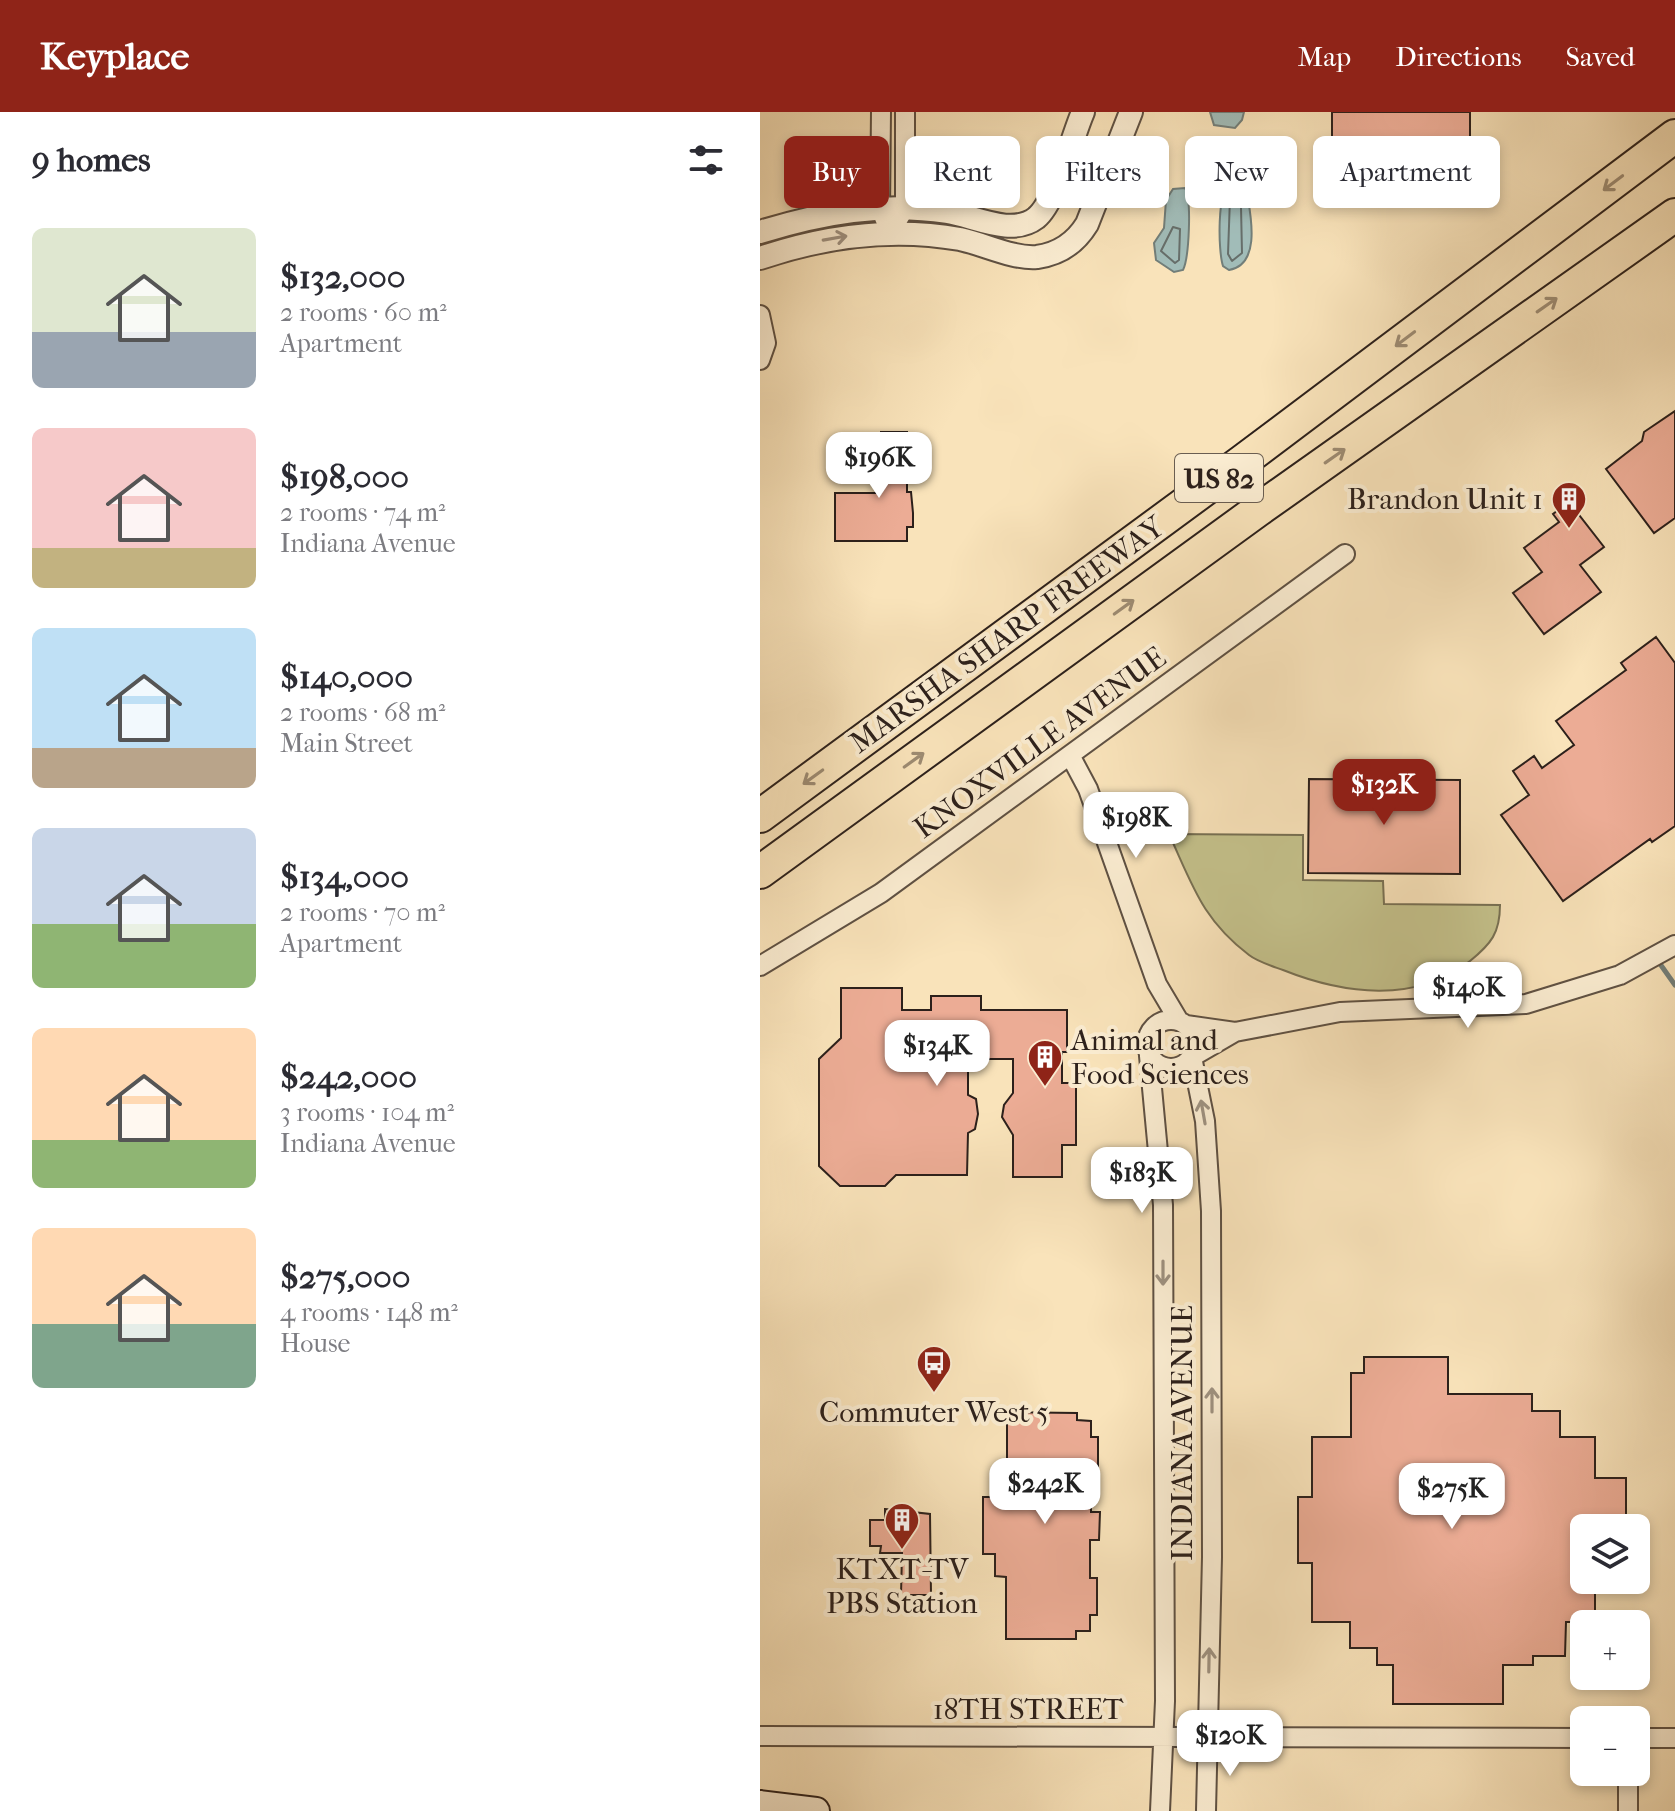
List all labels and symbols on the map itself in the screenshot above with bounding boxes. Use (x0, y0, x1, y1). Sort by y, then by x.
one-way arrow (1602, 174, 1624, 191)
one-way arrow (822, 230, 848, 245)
one-way arrow (1536, 297, 1558, 313)
one-way arrow (1395, 330, 1416, 347)
pin: $196K (823, 432, 935, 500)
one-way arrow (1324, 447, 1346, 464)
road number: US 82 (1175, 454, 1263, 502)
building icon: Brandon Unit 1 (1550, 480, 1588, 530)
place label: Brandon Unit 1 (1347, 482, 1543, 517)
street label: MARSHA SHARP FREEWAY (843, 508, 1172, 761)
one-way arrow (1113, 599, 1134, 616)
street label: KNOXVILLE AVENUE (907, 640, 1173, 846)
one-way arrow (902, 752, 924, 768)
pin: $132K (1328, 759, 1440, 827)
one-way arrow (803, 769, 825, 785)
pin: $198K (1080, 792, 1192, 860)
pin: $140K (1412, 962, 1524, 1030)
pin: $134K (881, 1020, 993, 1088)
place label: Animal and Food Sciences (1070, 1023, 1249, 1092)
building icon: Animal and Food Sciences (1026, 1038, 1064, 1088)
one-way arrow (1194, 1100, 1209, 1126)
pin: $183K (1086, 1147, 1198, 1215)
one-way arrow (1155, 1259, 1171, 1286)
street label: INDIANA AVENUE (1165, 1305, 1200, 1561)
bus stop icon: Commuter West 5 (915, 1344, 953, 1394)
one-way arrow (1204, 1387, 1220, 1414)
place label: Commuter West 5 (819, 1395, 1049, 1430)
pin: $242K (989, 1458, 1101, 1526)
pin: $275K (1396, 1463, 1508, 1531)
building icon: KTXT-TV PBS Station (883, 1501, 921, 1551)
place label: KTXT-TV PBS Station (826, 1552, 978, 1621)
one-way arrow (1201, 1647, 1217, 1674)
street label: 18TH STREET (933, 1692, 1124, 1727)
pin: $120K (1174, 1710, 1286, 1778)

